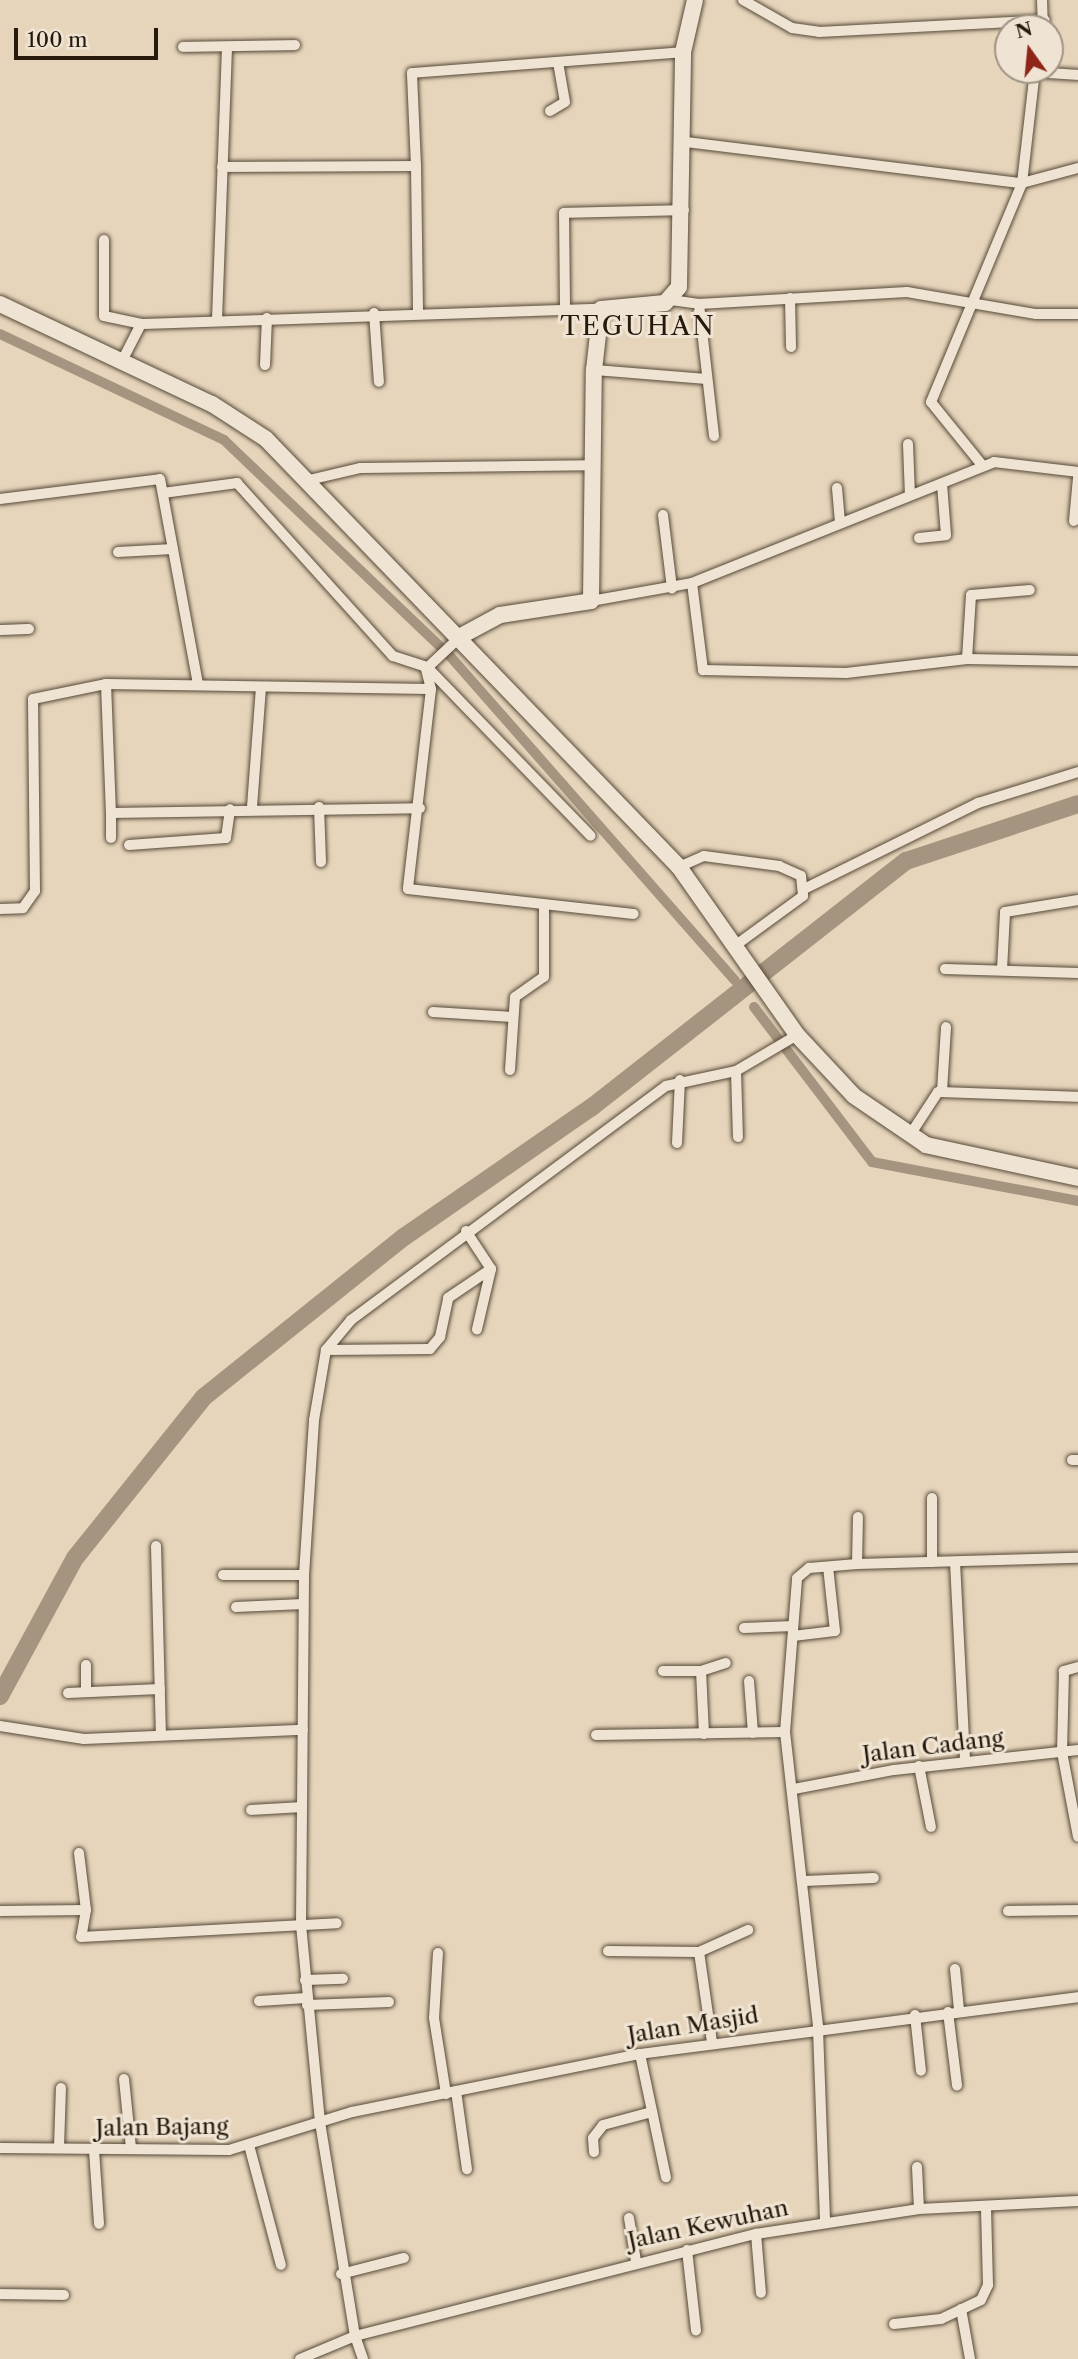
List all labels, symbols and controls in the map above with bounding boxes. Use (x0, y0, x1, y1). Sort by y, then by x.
scale bar (18, 14, 161, 58)
north arrow (994, 14, 1064, 84)
text: N (1013, 17, 1035, 43)
text: 100 m (27, 27, 88, 52)
district label: TEGUHAN (561, 311, 715, 343)
street label: Jalan Cadang (861, 1724, 1005, 1768)
street label: Jalan Masjid (626, 2001, 760, 2049)
street label: Jalan Bajang (95, 2112, 229, 2142)
street label: Jalan Kewuhan (625, 2194, 791, 2254)

